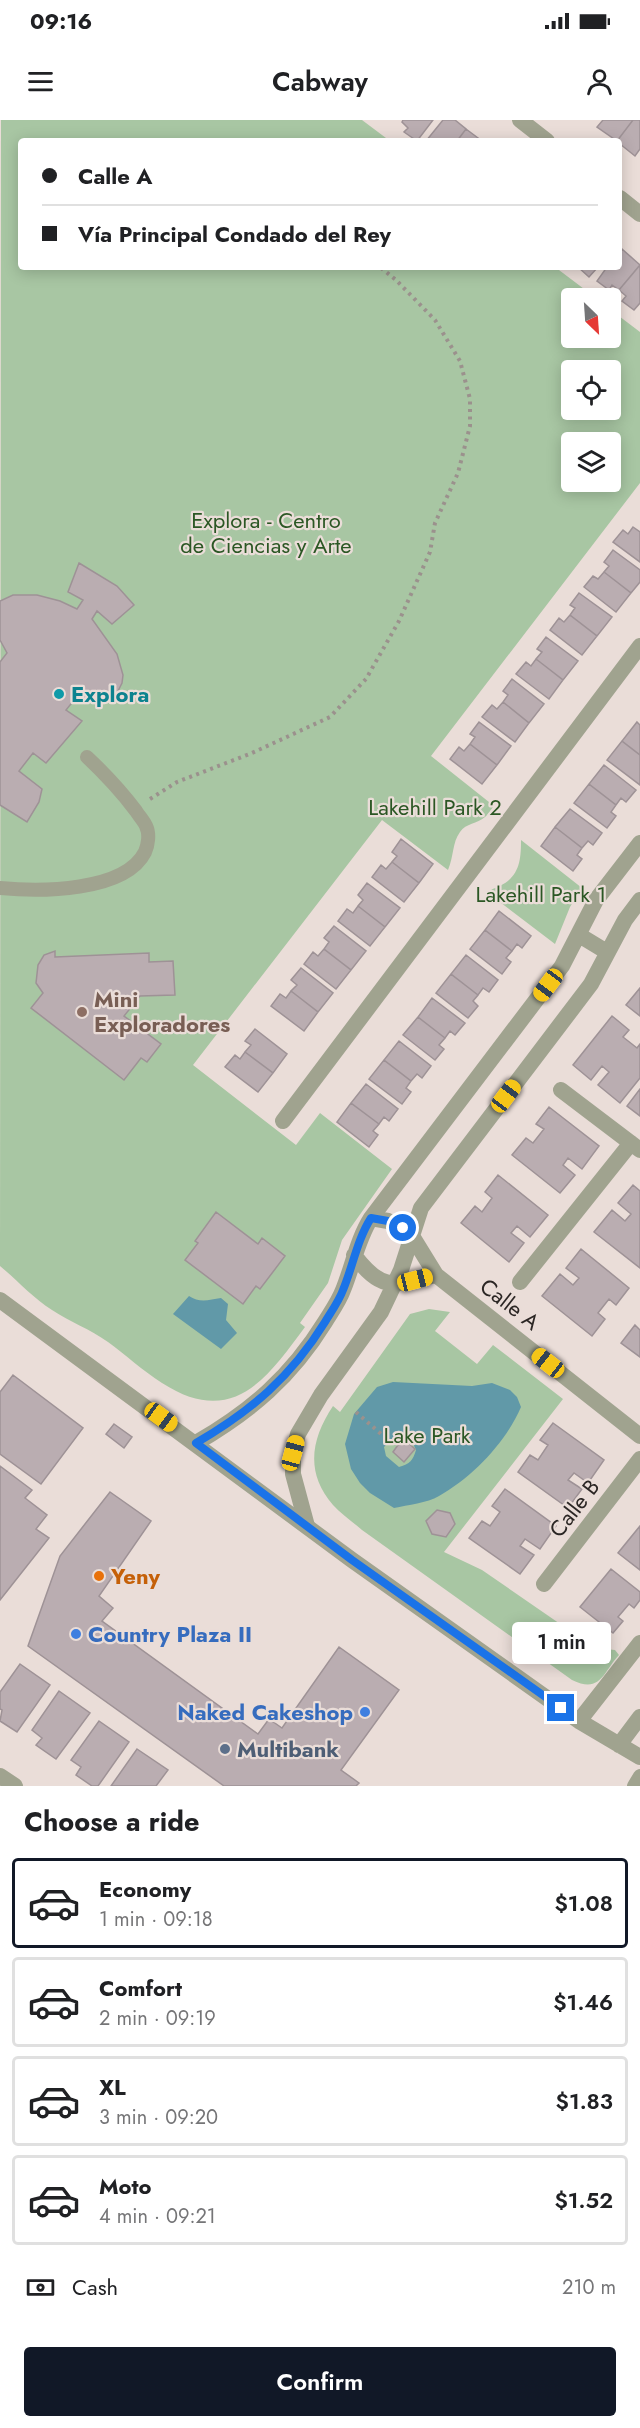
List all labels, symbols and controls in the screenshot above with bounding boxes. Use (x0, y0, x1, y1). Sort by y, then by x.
text: 09:16 (30, 5, 92, 37)
text: Cabway (272, 62, 368, 101)
icon: menu (24, 65, 57, 98)
icon: person (583, 65, 616, 98)
text: Calle A (78, 160, 153, 192)
text: Vía Principal Condado del Rey (78, 218, 391, 250)
north arrow (561, 288, 621, 348)
map controls (561, 288, 621, 492)
button: locate (561, 360, 621, 420)
button: layers (561, 432, 621, 492)
park label: Explora - Centro de Ciencias y Arte (180, 504, 352, 561)
place label: Explora (71, 678, 149, 710)
marker: Explora (52, 687, 66, 701)
park label: Lakehill Park 2 (368, 791, 502, 823)
park label: Lakehill Park 1 (476, 878, 606, 910)
car (530, 965, 566, 1005)
place label: Mini Exploradores (94, 983, 230, 1040)
marker: Mini Exploradores (75, 1005, 89, 1019)
car (488, 1076, 524, 1116)
route start (389, 1214, 416, 1241)
car (395, 1267, 435, 1293)
street label: Calle A (473, 1270, 547, 1338)
car (528, 1345, 568, 1381)
car (141, 1399, 181, 1435)
park label: Lake Park (384, 1419, 471, 1451)
car (280, 1433, 306, 1473)
street label: Calle B (541, 1472, 607, 1544)
place label: Yeny (110, 1560, 160, 1592)
marker: Yeny (92, 1569, 106, 1583)
place label: Country Plaza II (88, 1618, 252, 1650)
callout: 1 min (512, 1621, 610, 1663)
marker: Country Plaza II (69, 1627, 83, 1641)
text: 1 min (537, 1628, 586, 1657)
route end (547, 1694, 574, 1721)
place label: Naked Cakeshop (177, 1696, 353, 1728)
marker: Naked Cakeshop (358, 1705, 372, 1719)
place label: Multibank (237, 1733, 339, 1765)
marker: Multibank (218, 1742, 232, 1756)
text: Choose a ride (24, 1802, 199, 1841)
text: Economy (99, 1873, 191, 1905)
icon: car (27, 1876, 81, 1930)
text: $1.08 (554, 1887, 613, 1919)
text: 1 min · 09:18 (99, 1905, 213, 1934)
text: Comfort (99, 1972, 182, 2004)
icon: car (27, 1975, 81, 2029)
text: $1.46 (553, 1986, 613, 2018)
text: 2 min · 09:19 (99, 2004, 216, 2033)
text: XL (99, 2071, 126, 2103)
icon: car (27, 2074, 81, 2128)
text: $1.83 (555, 2085, 613, 2117)
text: 3 min · 09:20 (99, 2103, 218, 2132)
text: Moto (99, 2170, 152, 2202)
icon: car (27, 2173, 81, 2227)
text: $1.52 (554, 2184, 613, 2216)
text: 4 min · 09:21 (99, 2202, 216, 2231)
icon: cash (24, 2271, 57, 2304)
text: Cash (72, 2271, 118, 2303)
text: 210 m (562, 2273, 616, 2302)
button: Confirm (24, 2347, 616, 2416)

